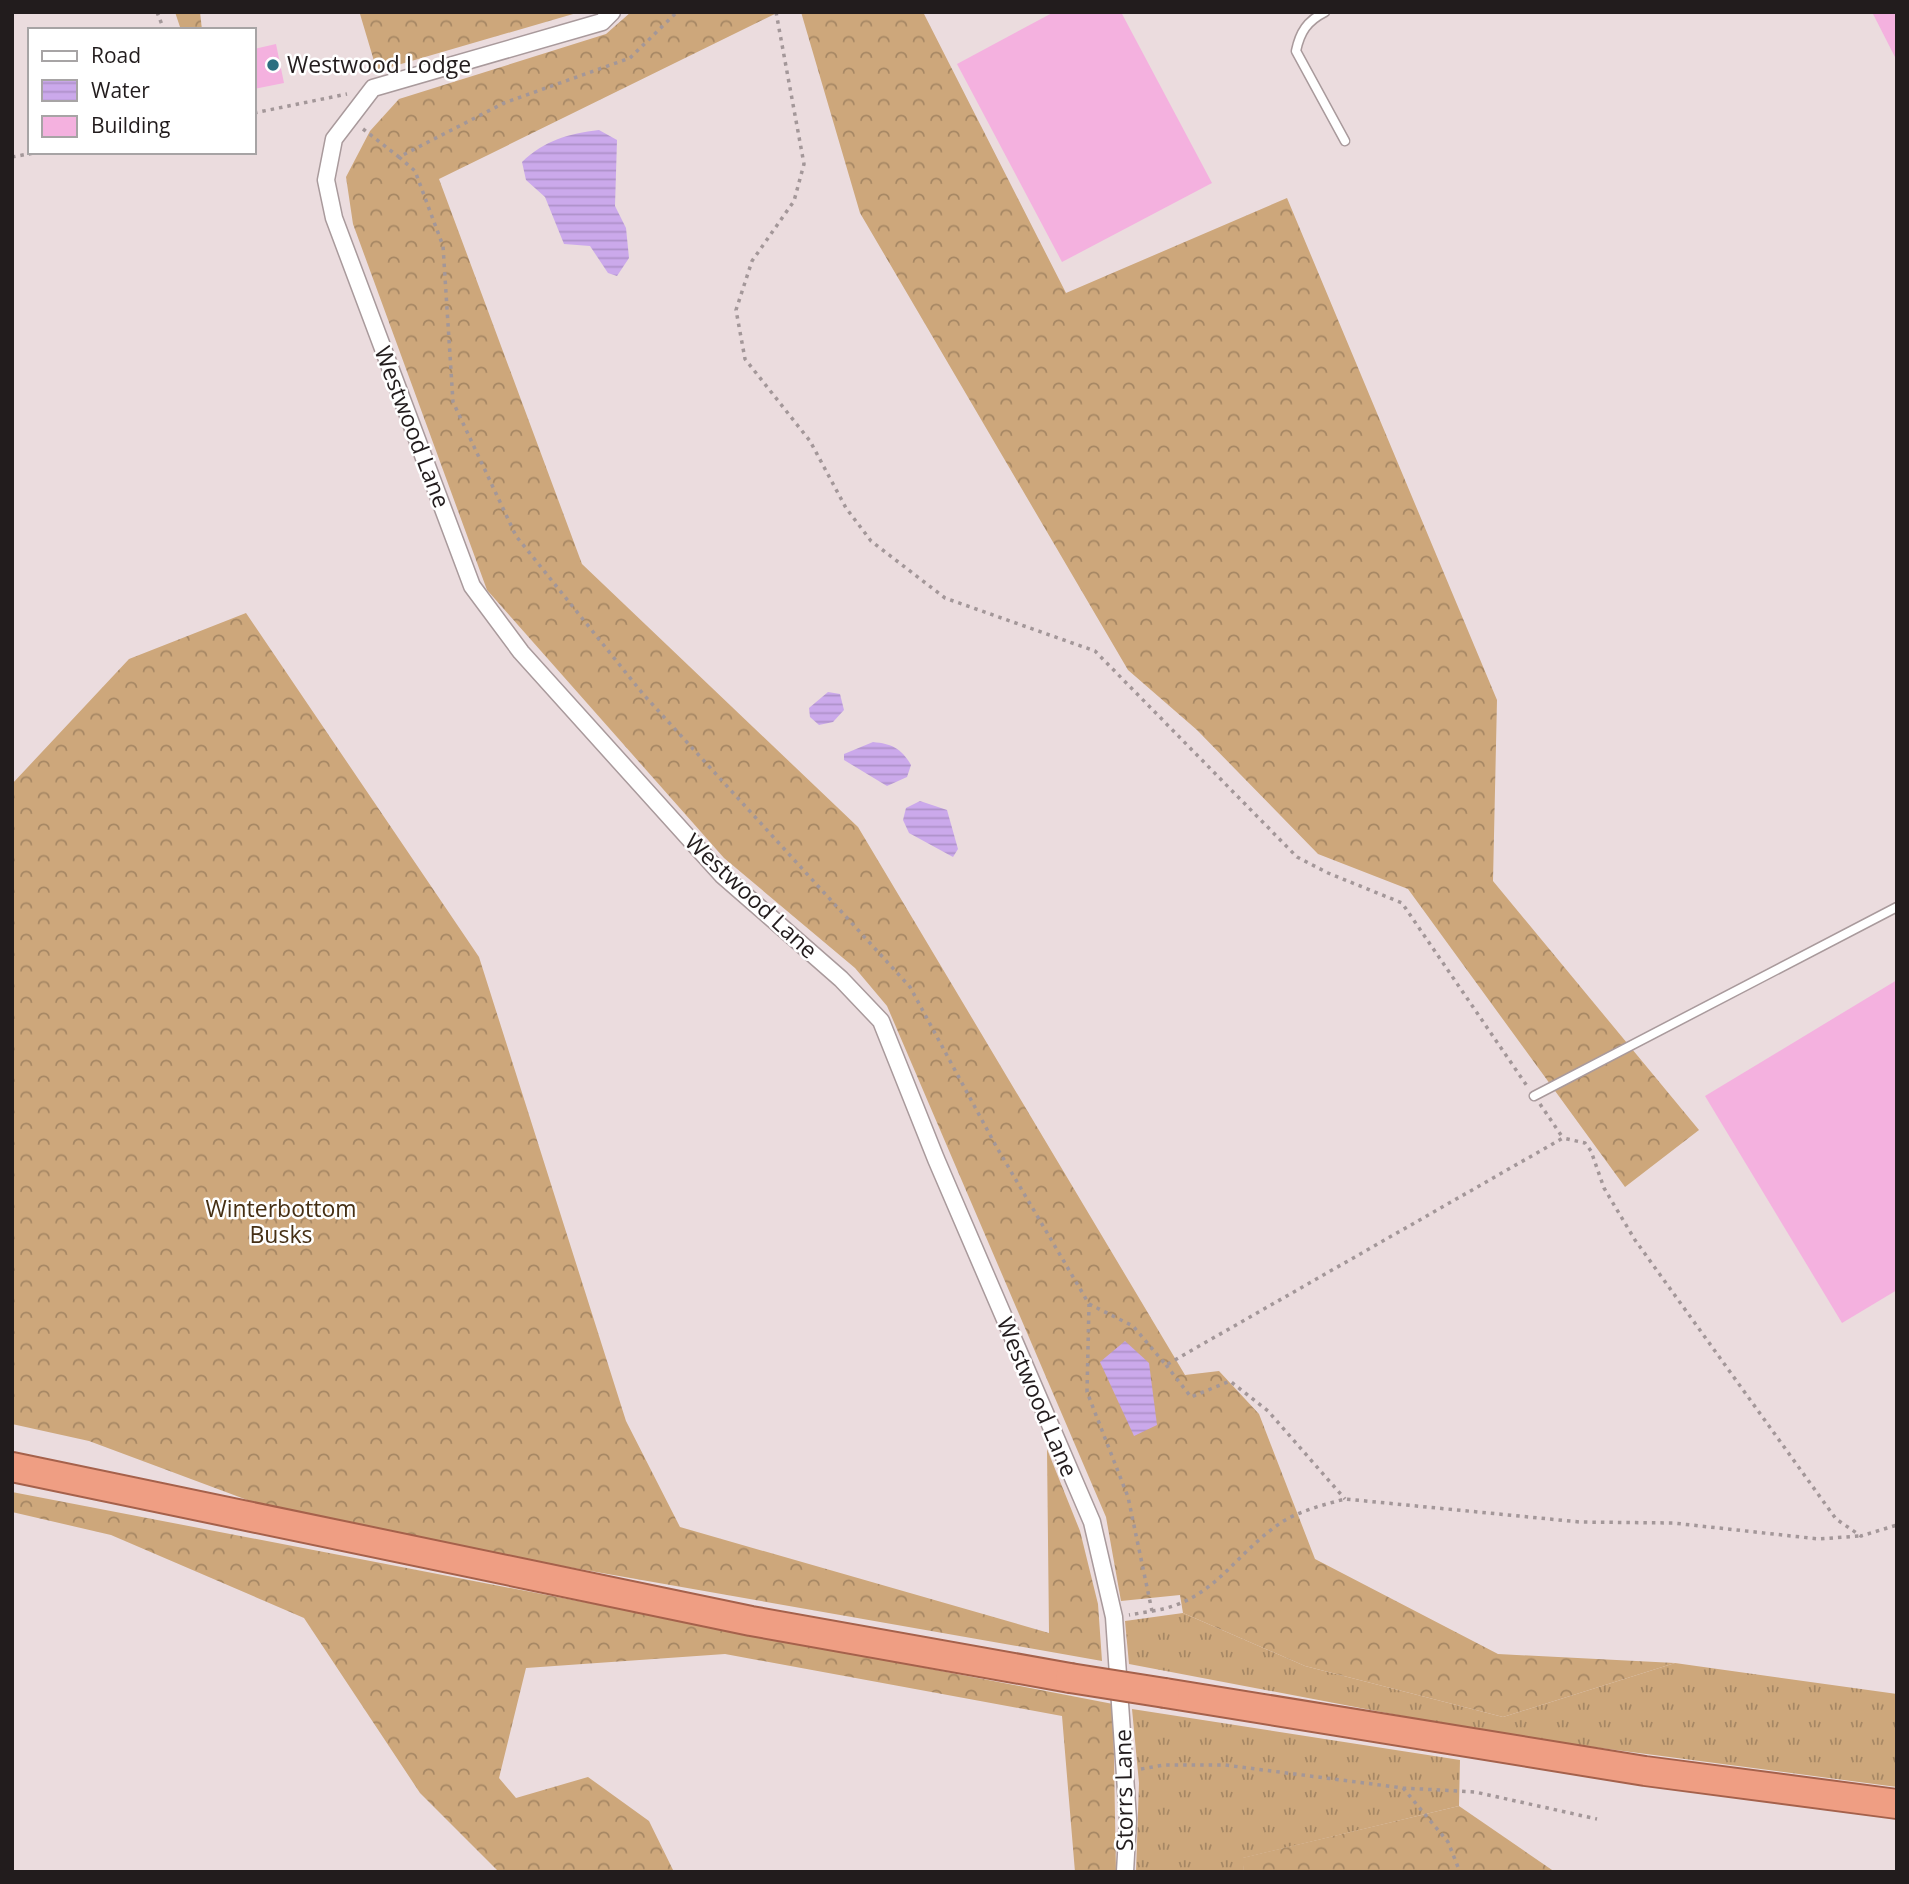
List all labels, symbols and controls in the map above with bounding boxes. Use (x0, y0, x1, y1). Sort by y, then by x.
legend (28, 28, 256, 154)
text: Road (91, 41, 141, 69)
place label: Westwood Lodge (287, 48, 471, 80)
marker: Westwood Lodge (265, 57, 281, 73)
text: Water (91, 76, 150, 104)
text: Building (91, 111, 170, 139)
street label: Westwood Lane (367, 341, 458, 512)
street label: Westwood Lane (678, 825, 825, 965)
park label: Winterbottom Busks (205, 1192, 357, 1250)
street label: Westwood Lane (990, 1312, 1086, 1481)
street label: Storrs Lane (1106, 1729, 1140, 1851)

